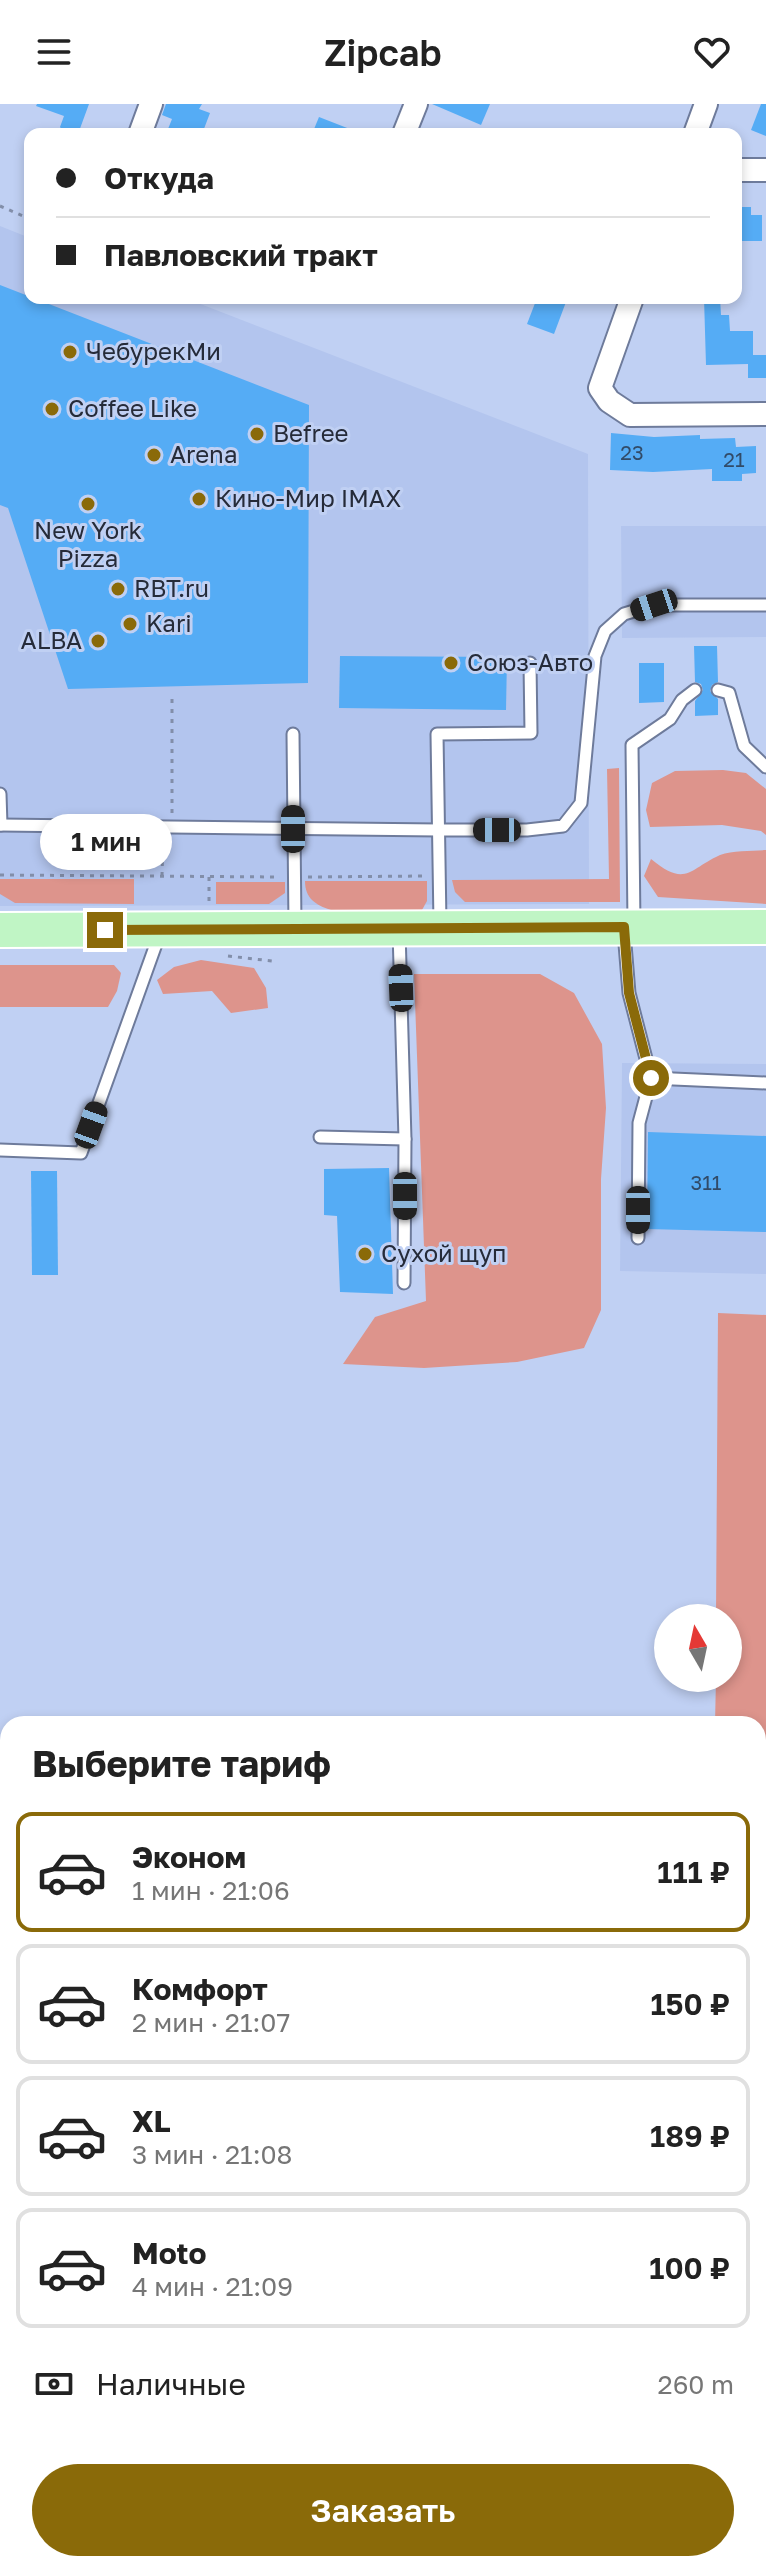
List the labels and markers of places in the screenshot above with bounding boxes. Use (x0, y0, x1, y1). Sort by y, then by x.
place label: ЧебурекМи (86, 336, 221, 365)
marker: ЧебурекМи (61, 343, 79, 361)
place label: Coffee Like (68, 393, 197, 422)
marker: Coffee Like (43, 400, 61, 418)
place label: Befree (273, 418, 348, 447)
marker: Befree (248, 425, 266, 443)
place label: Arena (170, 439, 237, 468)
marker: Arena (145, 446, 163, 464)
place label: Кино-Мир IMAX (215, 483, 401, 512)
marker: Кино-Мир IMAX (190, 490, 208, 508)
marker: New York Pizza (79, 495, 97, 513)
place label: New York Pizza (34, 515, 142, 572)
place label: RBT.ru (134, 573, 209, 602)
marker: RBT.ru (109, 580, 127, 598)
place label: Kari (146, 608, 192, 637)
marker: Kari (121, 615, 139, 633)
place label: ALBA (21, 625, 82, 654)
marker: ALBA (89, 632, 107, 650)
place label: Союз-Авто (467, 647, 593, 676)
marker: Союз-Авто (442, 654, 460, 672)
place label: Сухой щуп (381, 1238, 507, 1267)
marker: Сухой щуп (356, 1245, 374, 1263)

